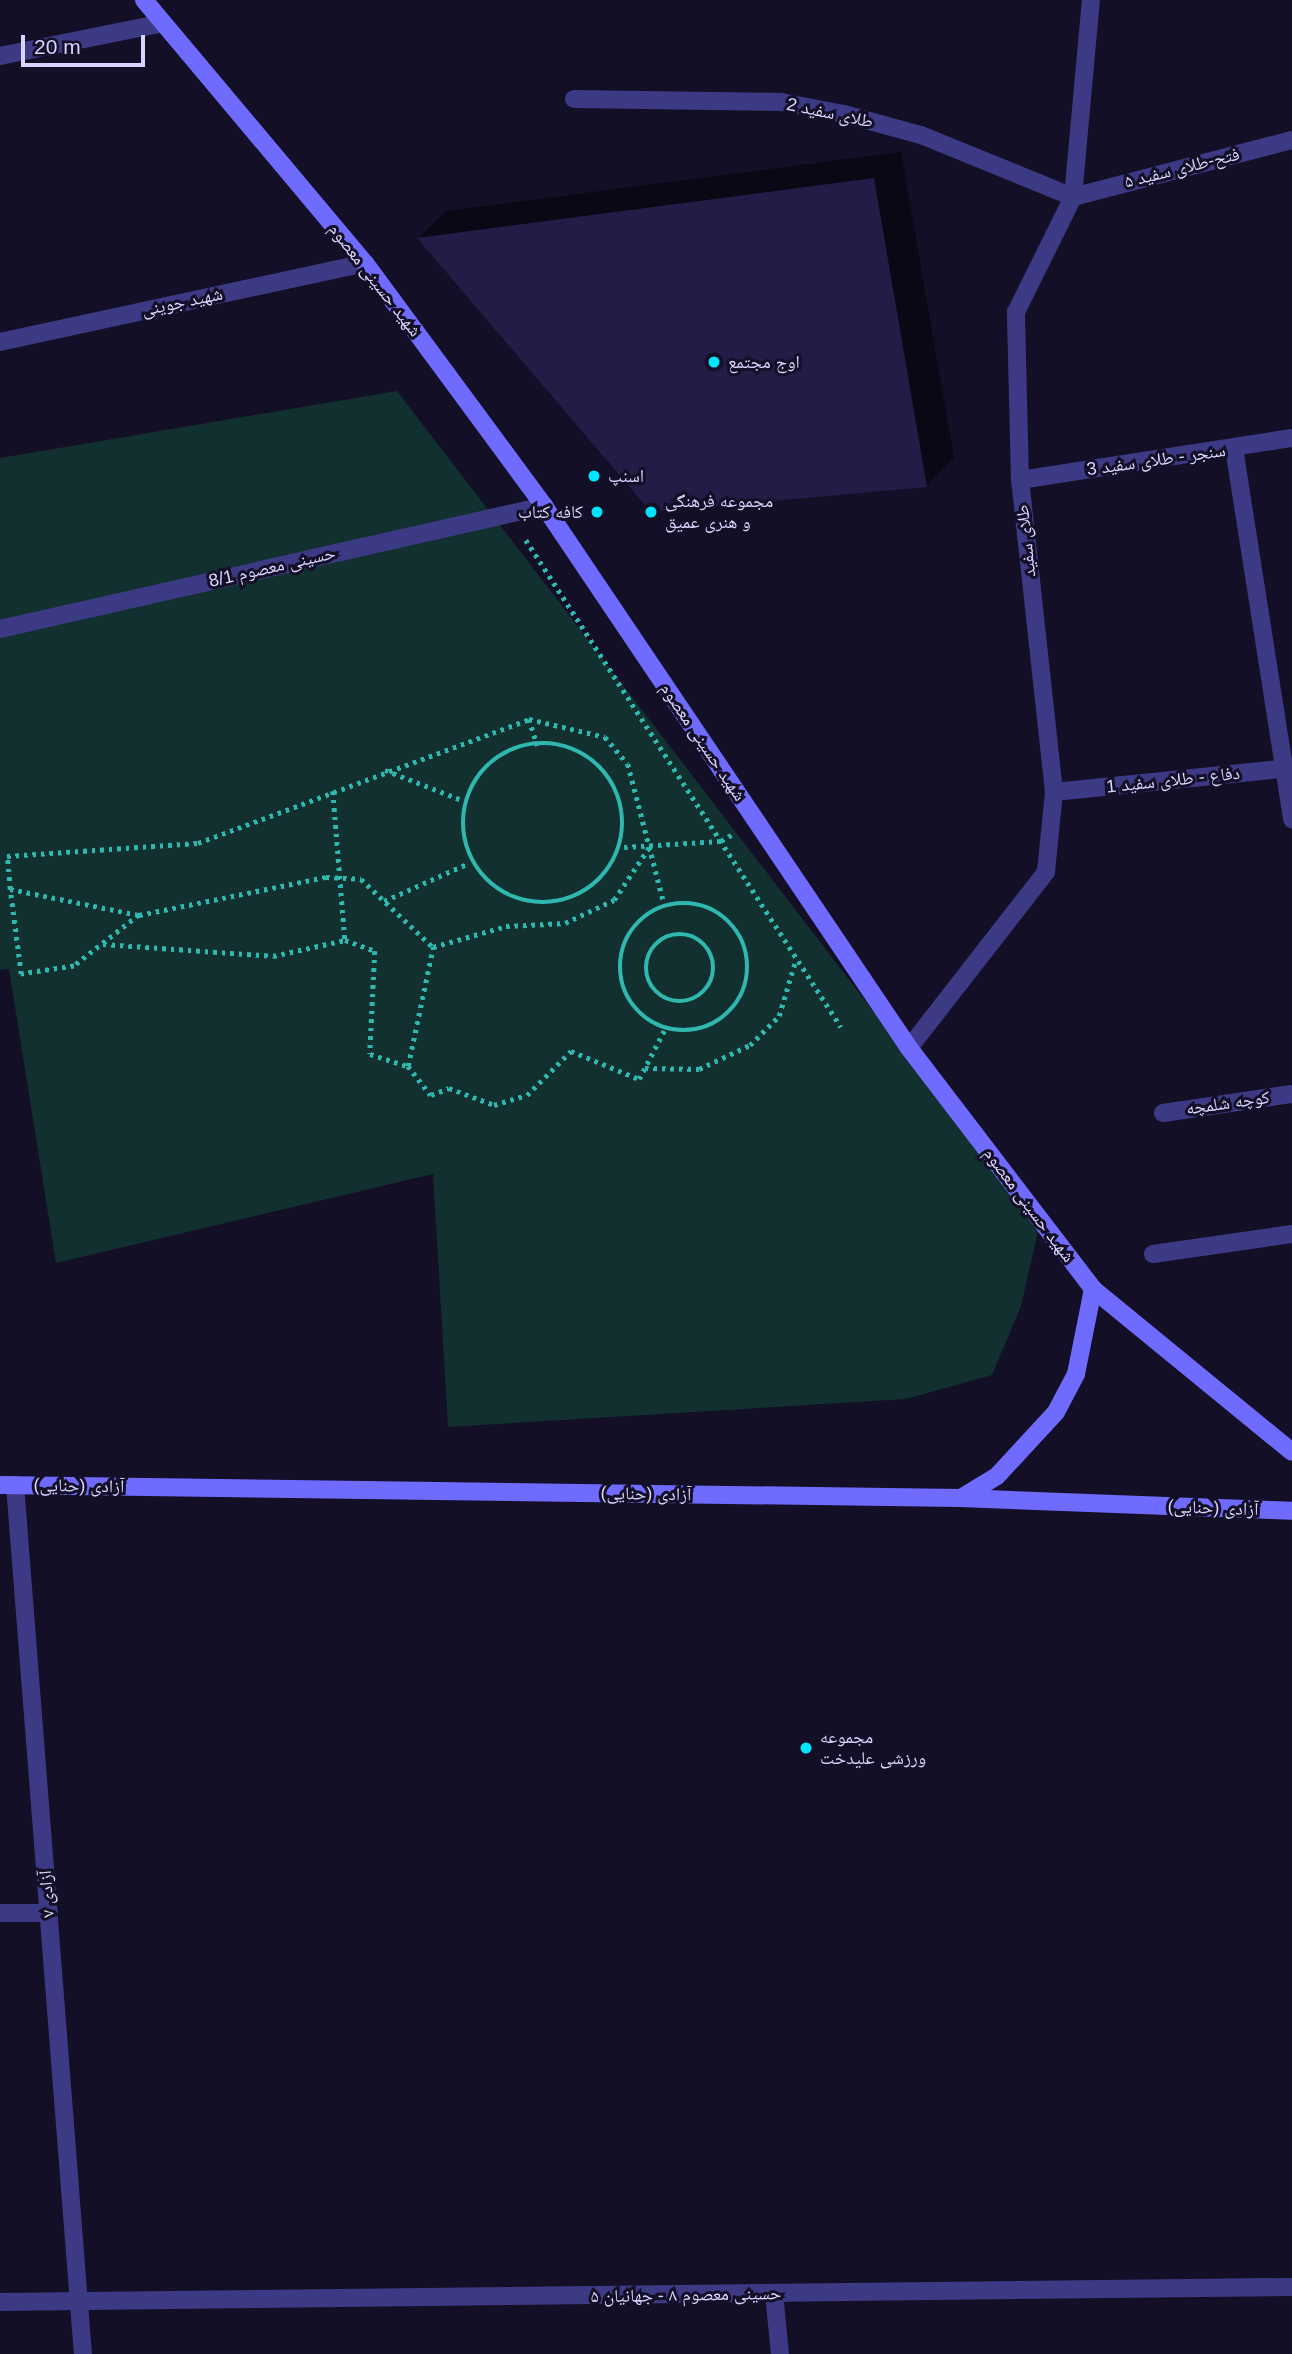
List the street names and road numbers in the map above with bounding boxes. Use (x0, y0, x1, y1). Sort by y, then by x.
street label: طلای سفید 2 (785, 93, 875, 133)
street label: فتح-طلای سفید ۵ (1122, 143, 1242, 193)
street label: شهید حسینی معصوم (324, 219, 426, 341)
street label: شهید جوینی (139, 283, 225, 321)
street label: سنجر - طلای سفید 3 (1085, 440, 1227, 480)
street label: طلای سفید (1011, 504, 1041, 578)
street label: حسینی معصوم 8/1 (207, 542, 337, 592)
street label: شهید حسینی معصوم (655, 679, 751, 805)
street label: دفاع - طلای سفید 1 (1105, 762, 1241, 798)
street label: کوچه شلمچه (1185, 1086, 1271, 1120)
street label: شهید حسینی معصوم (979, 1143, 1079, 1267)
street label: آزادی (حنایی) (33, 1474, 125, 1498)
street label: آزادی (حنایی) (600, 1482, 692, 1506)
street label: آزادی (حنایی) (1167, 1496, 1259, 1520)
street label: آزادی ۷ (35, 1870, 59, 1918)
street label: حسینی معصوم ۸ - جهانیان ۵ (590, 2283, 782, 2307)

